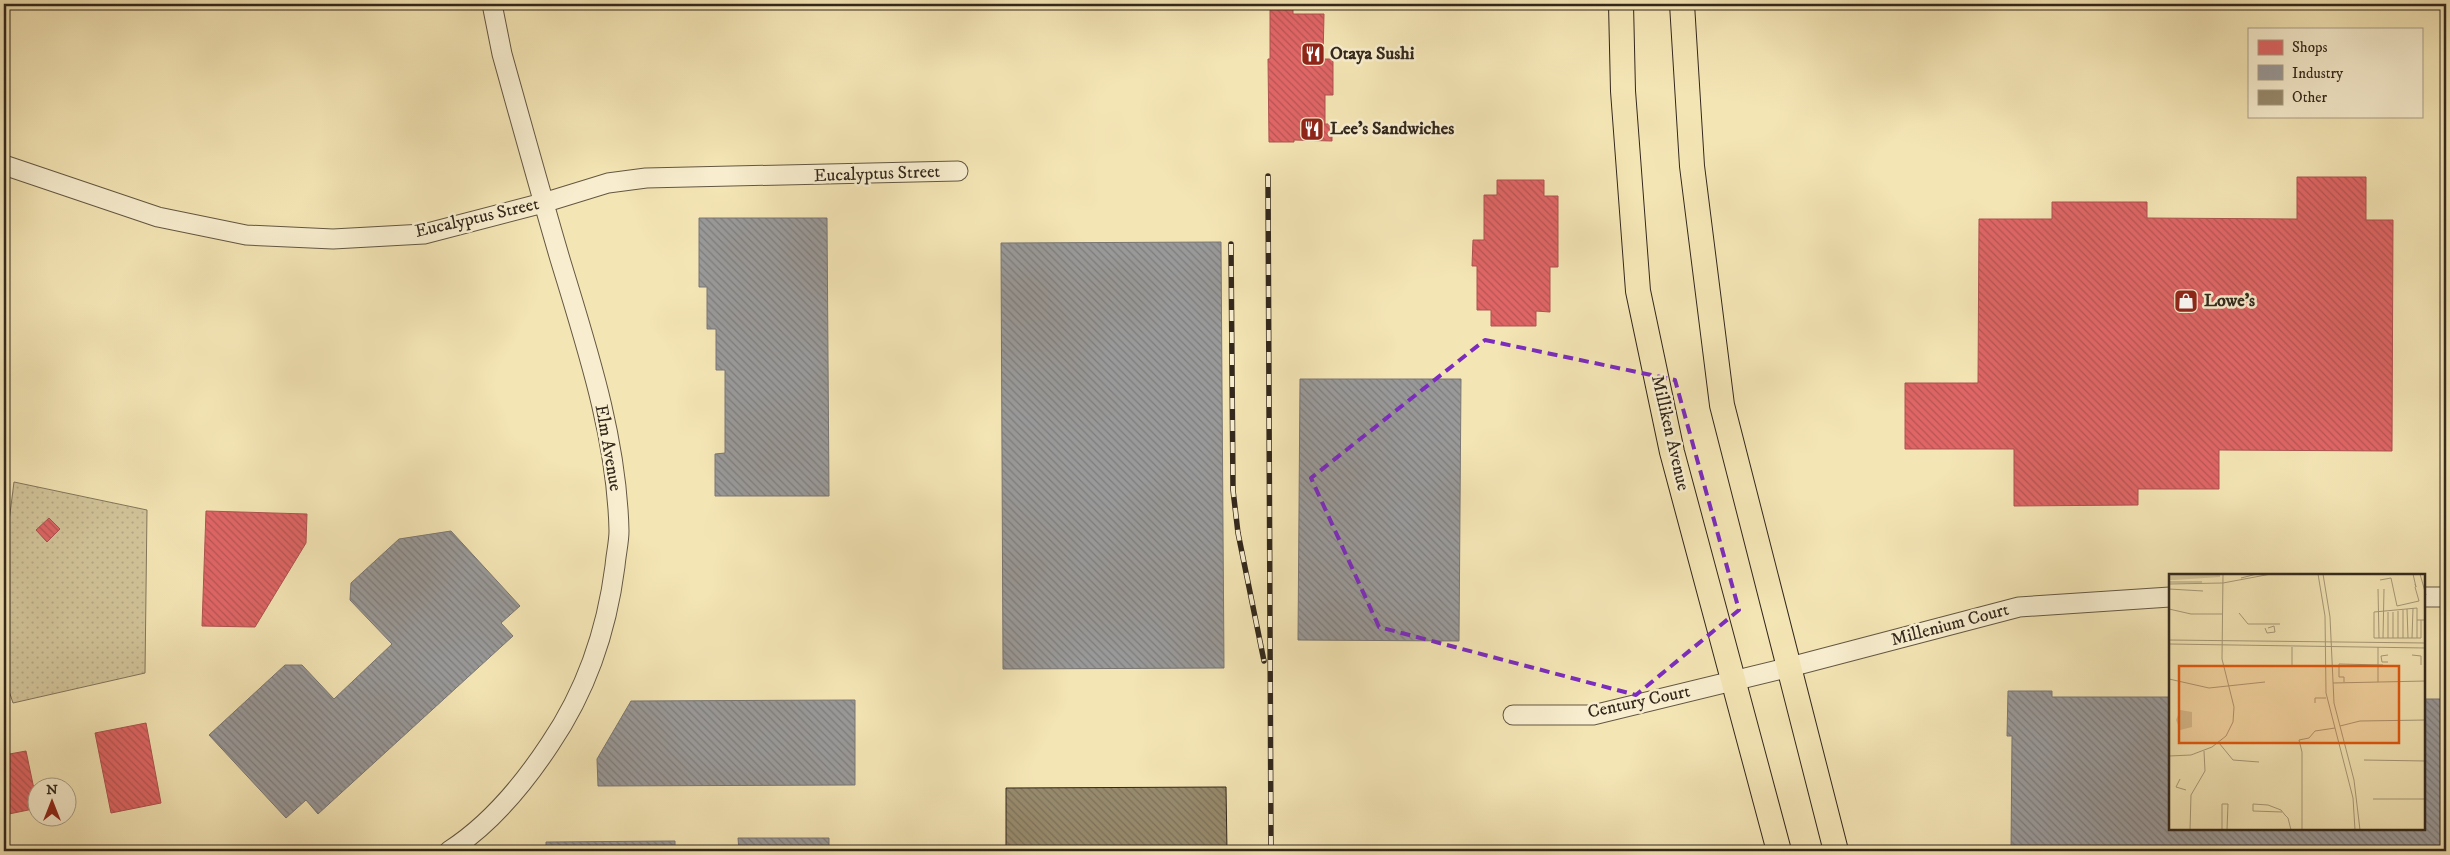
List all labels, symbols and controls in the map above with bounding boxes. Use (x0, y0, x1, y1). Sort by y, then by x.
legend (2248, 28, 2422, 118)
text: Shops (2292, 38, 2328, 57)
restaurant icon: Otaya Sushi (1300, 41, 1326, 67)
place label: Otaya Sushi (1330, 43, 1415, 65)
text: Industry (2292, 64, 2344, 83)
text: Other (2292, 88, 2327, 107)
restaurant icon: Lee's Sandwiches (1299, 116, 1325, 142)
place label: Lee's Sandwiches (1330, 118, 1454, 140)
street label: Eucalyptus Street (813, 161, 941, 187)
street label: Eucalyptus Street (413, 193, 541, 243)
shop icon: Lowe's (2173, 288, 2199, 314)
place label: Lowe's (2204, 290, 2255, 312)
street label: Milliken Avenue (1646, 373, 1694, 493)
street label: Elm Avenue (590, 403, 626, 493)
inset map (2169, 574, 2425, 830)
street label: Millenium Court (1889, 599, 2012, 651)
street label: Century Court (1586, 680, 1692, 724)
north arrow (28, 778, 78, 828)
text: N (46, 781, 58, 799)

